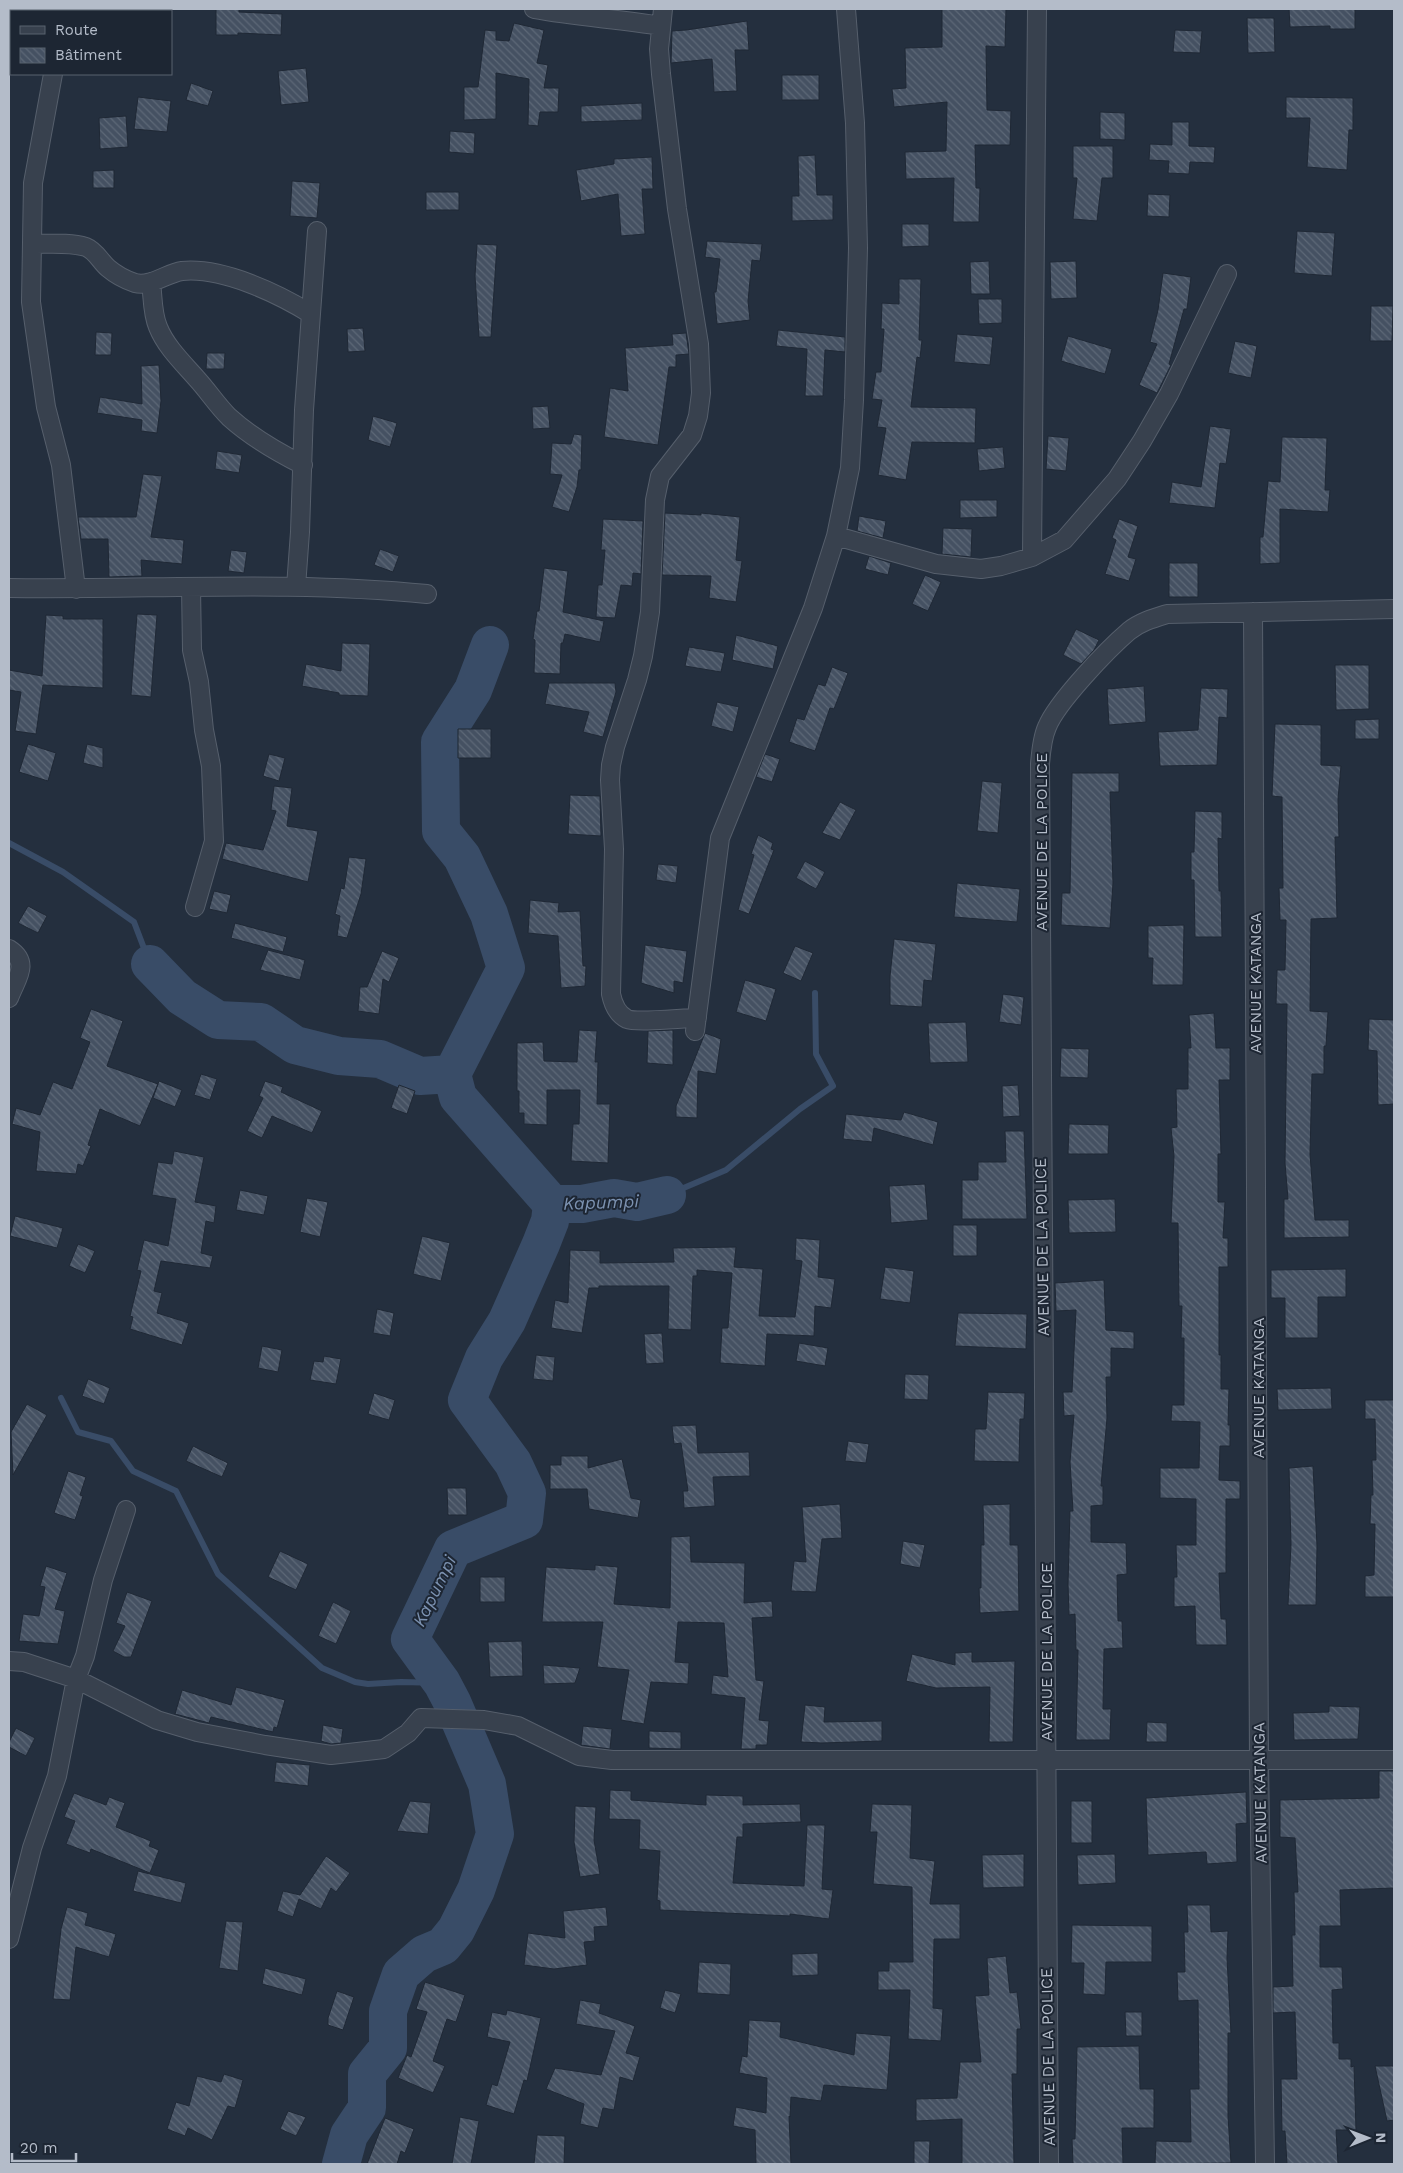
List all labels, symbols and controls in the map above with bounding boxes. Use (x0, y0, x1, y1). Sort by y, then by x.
legend (10, 10, 172, 75)
text: Route (55, 21, 98, 39)
text: Bâtiment (55, 46, 122, 64)
street label: AVENUE DE LA POLICE (1032, 753, 1051, 931)
street label: AVENUE KATANGA (1246, 912, 1265, 1054)
street label: AVENUE DE LA POLICE (1031, 1158, 1053, 1336)
water label: Kapumpi (563, 1190, 641, 1214)
street label: AVENUE KATANGA (1249, 1317, 1268, 1459)
water label: Kapumpi (408, 1551, 461, 1630)
street label: AVENUE DE LA POLICE (1037, 1563, 1056, 1741)
street label: AVENUE KATANGA (1249, 1722, 1271, 1864)
street label: AVENUE DE LA POLICE (1037, 1968, 1059, 2146)
north arrow (1343, 2113, 1393, 2163)
scale bar (12, 2130, 76, 2162)
text: N (1373, 2132, 1389, 2143)
text: 20 m (20, 2139, 58, 2157)

